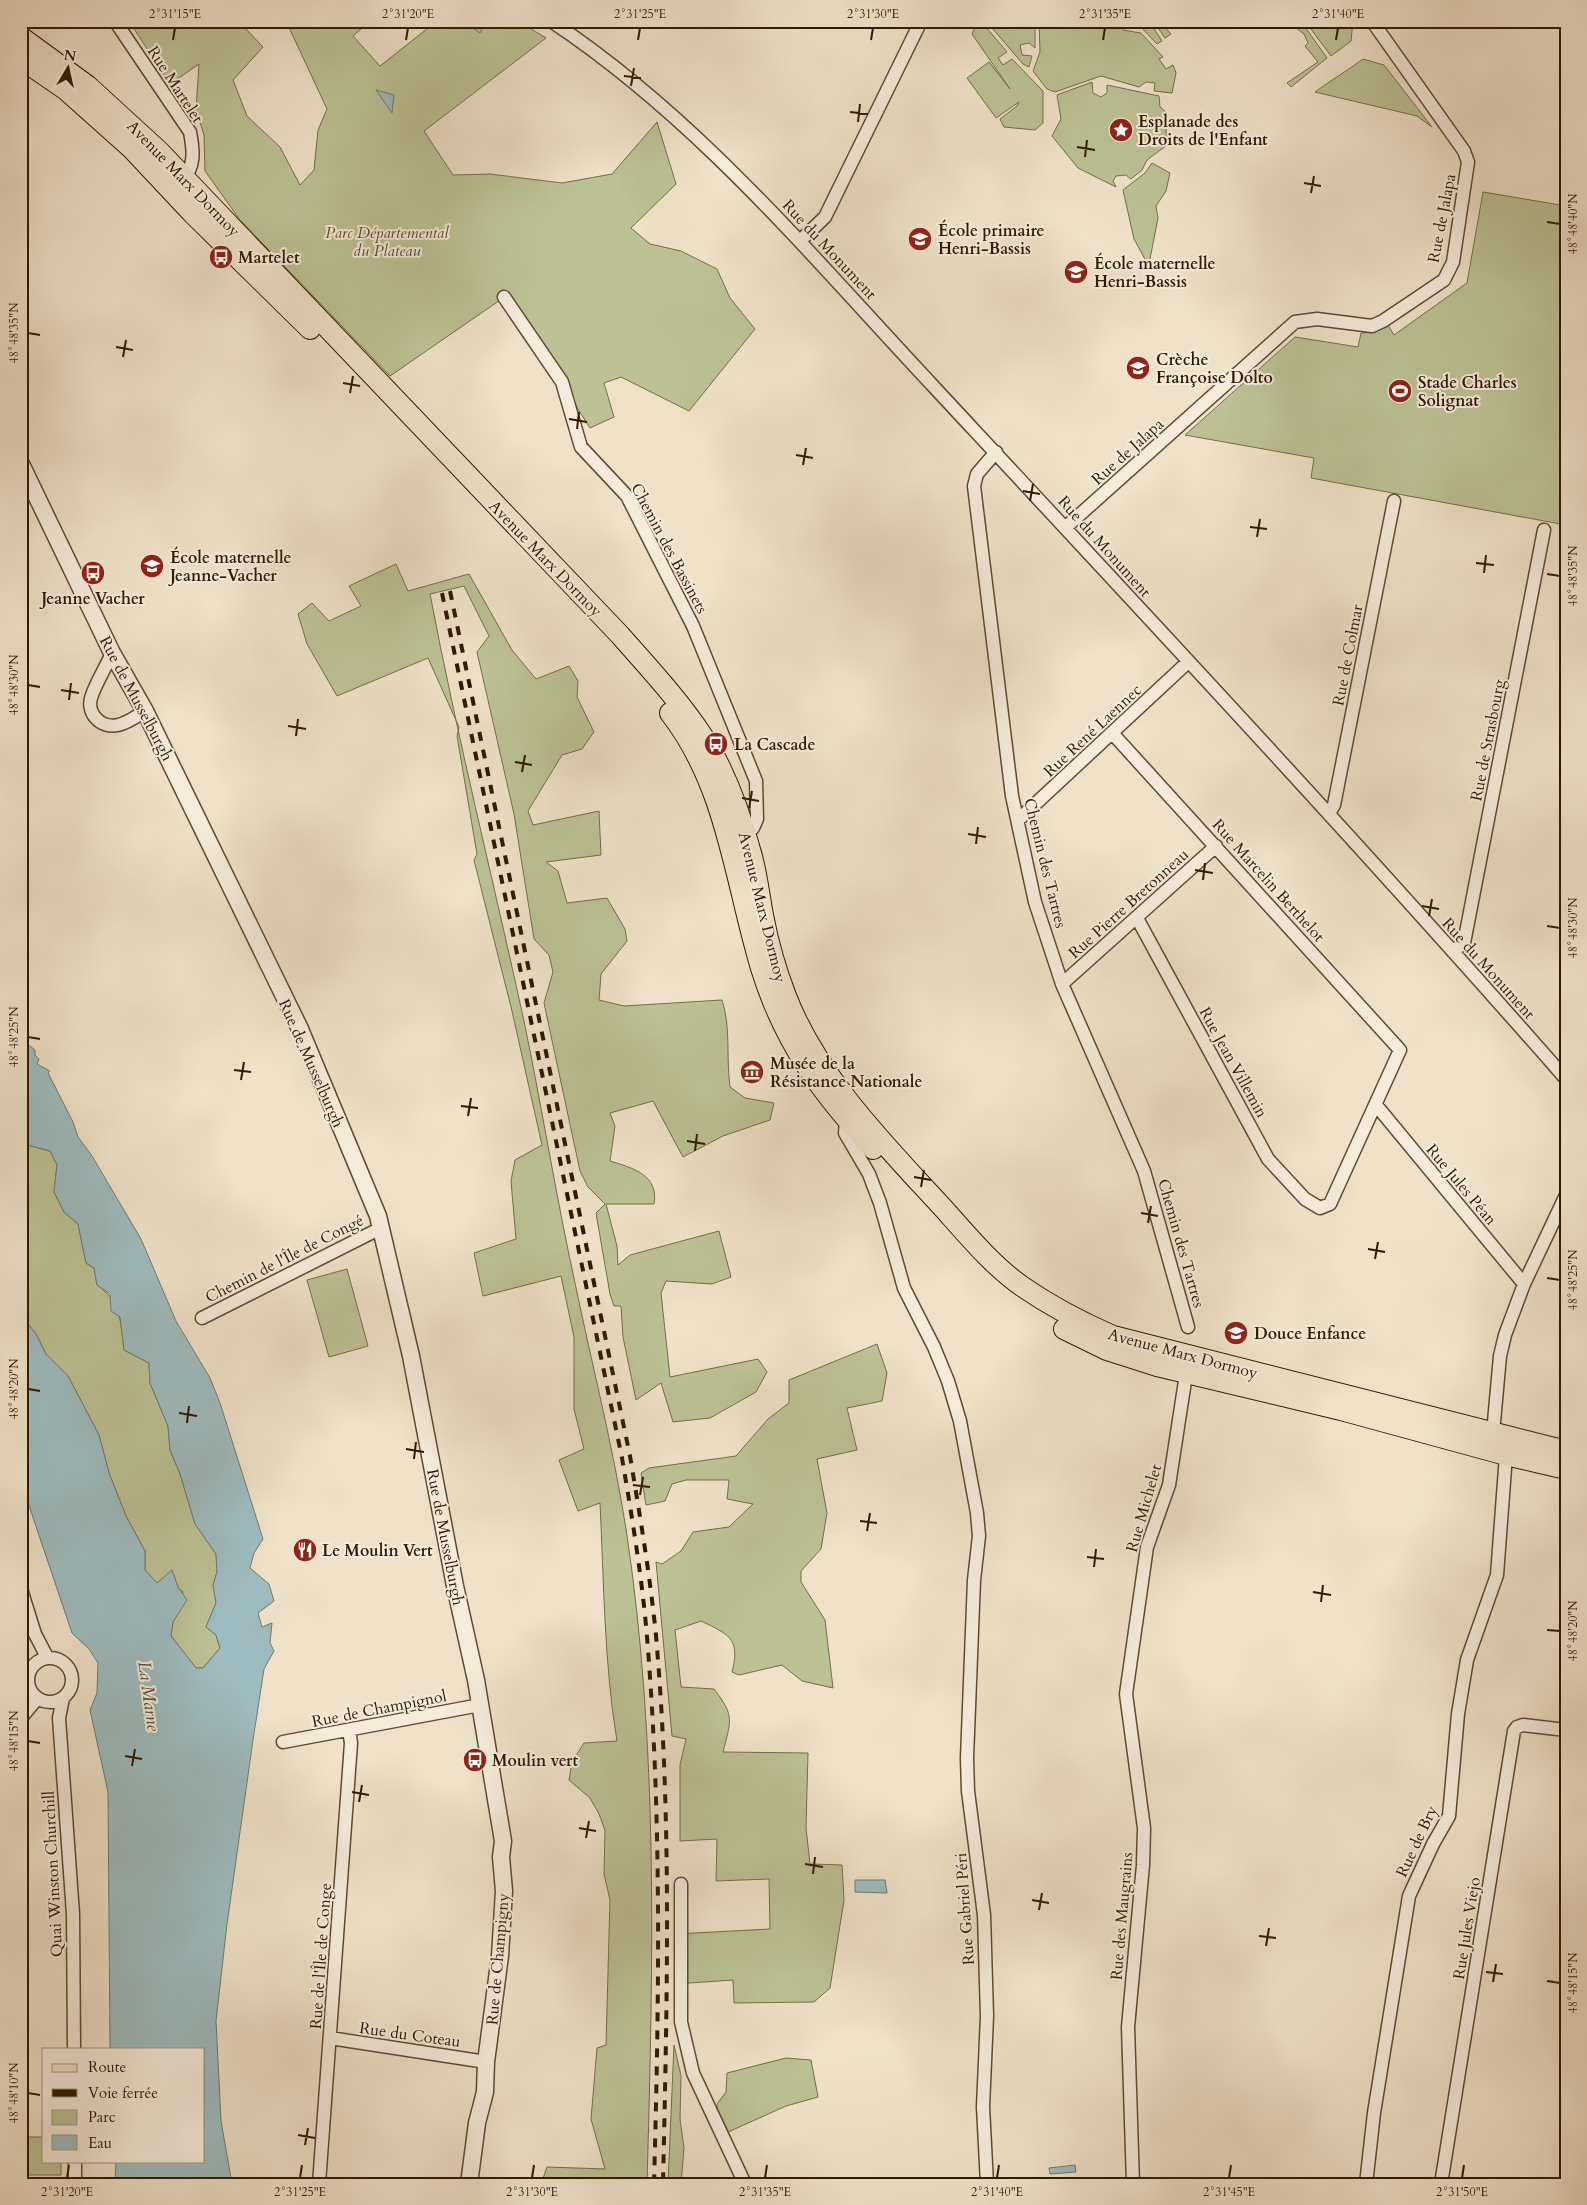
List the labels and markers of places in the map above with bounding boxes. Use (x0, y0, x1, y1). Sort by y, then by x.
place label: Esplanade des Droits de l'Enfant (1138, 111, 1268, 151)
place icon: Esplanade des Droits de l'Enfant (1108, 117, 1134, 143)
place label: École primaire Henri-Bassis (938, 219, 1045, 260)
school or university icon: École primaire Henri-Bassis (907, 226, 933, 252)
bus stop icon: Martelet (208, 244, 234, 270)
place label: Martelet (238, 247, 300, 269)
place label: École maternelle Henri-Bassis (1094, 252, 1216, 293)
school or university icon: École maternelle Henri-Bassis (1063, 259, 1089, 285)
place label: Crèche Françoise Dolto (1156, 349, 1273, 389)
school or university icon: Crèche Françoise Dolto (1125, 355, 1151, 381)
place label: Stade Charles Solignat (1418, 372, 1517, 412)
sports icon: Stade Charles Solignat (1387, 378, 1413, 404)
place label: École maternelle Jeanne-Vacher (168, 546, 292, 587)
school or university icon: École maternelle Jeanne-Vacher (139, 553, 165, 579)
bus stop icon: Jeanne Vacher (80, 560, 106, 586)
place label: Jeanne Vacher (39, 588, 145, 610)
bus stop icon: La Cascade (703, 731, 729, 757)
place label: La Cascade (734, 734, 815, 756)
place label: Musée de la Résistance Nationale (770, 1053, 922, 1093)
museum icon: Musée de la Résistance Nationale (739, 1059, 765, 1085)
school or university icon: Douce Enfance (1223, 1320, 1249, 1346)
place label: Douce Enfance (1254, 1323, 1366, 1345)
restaurant icon: Le Moulin Vert (292, 1537, 318, 1563)
place label: Le Moulin Vert (322, 1540, 433, 1562)
bus stop icon: Moulin vert (462, 1747, 488, 1773)
place label: Moulin vert (492, 1750, 578, 1772)

